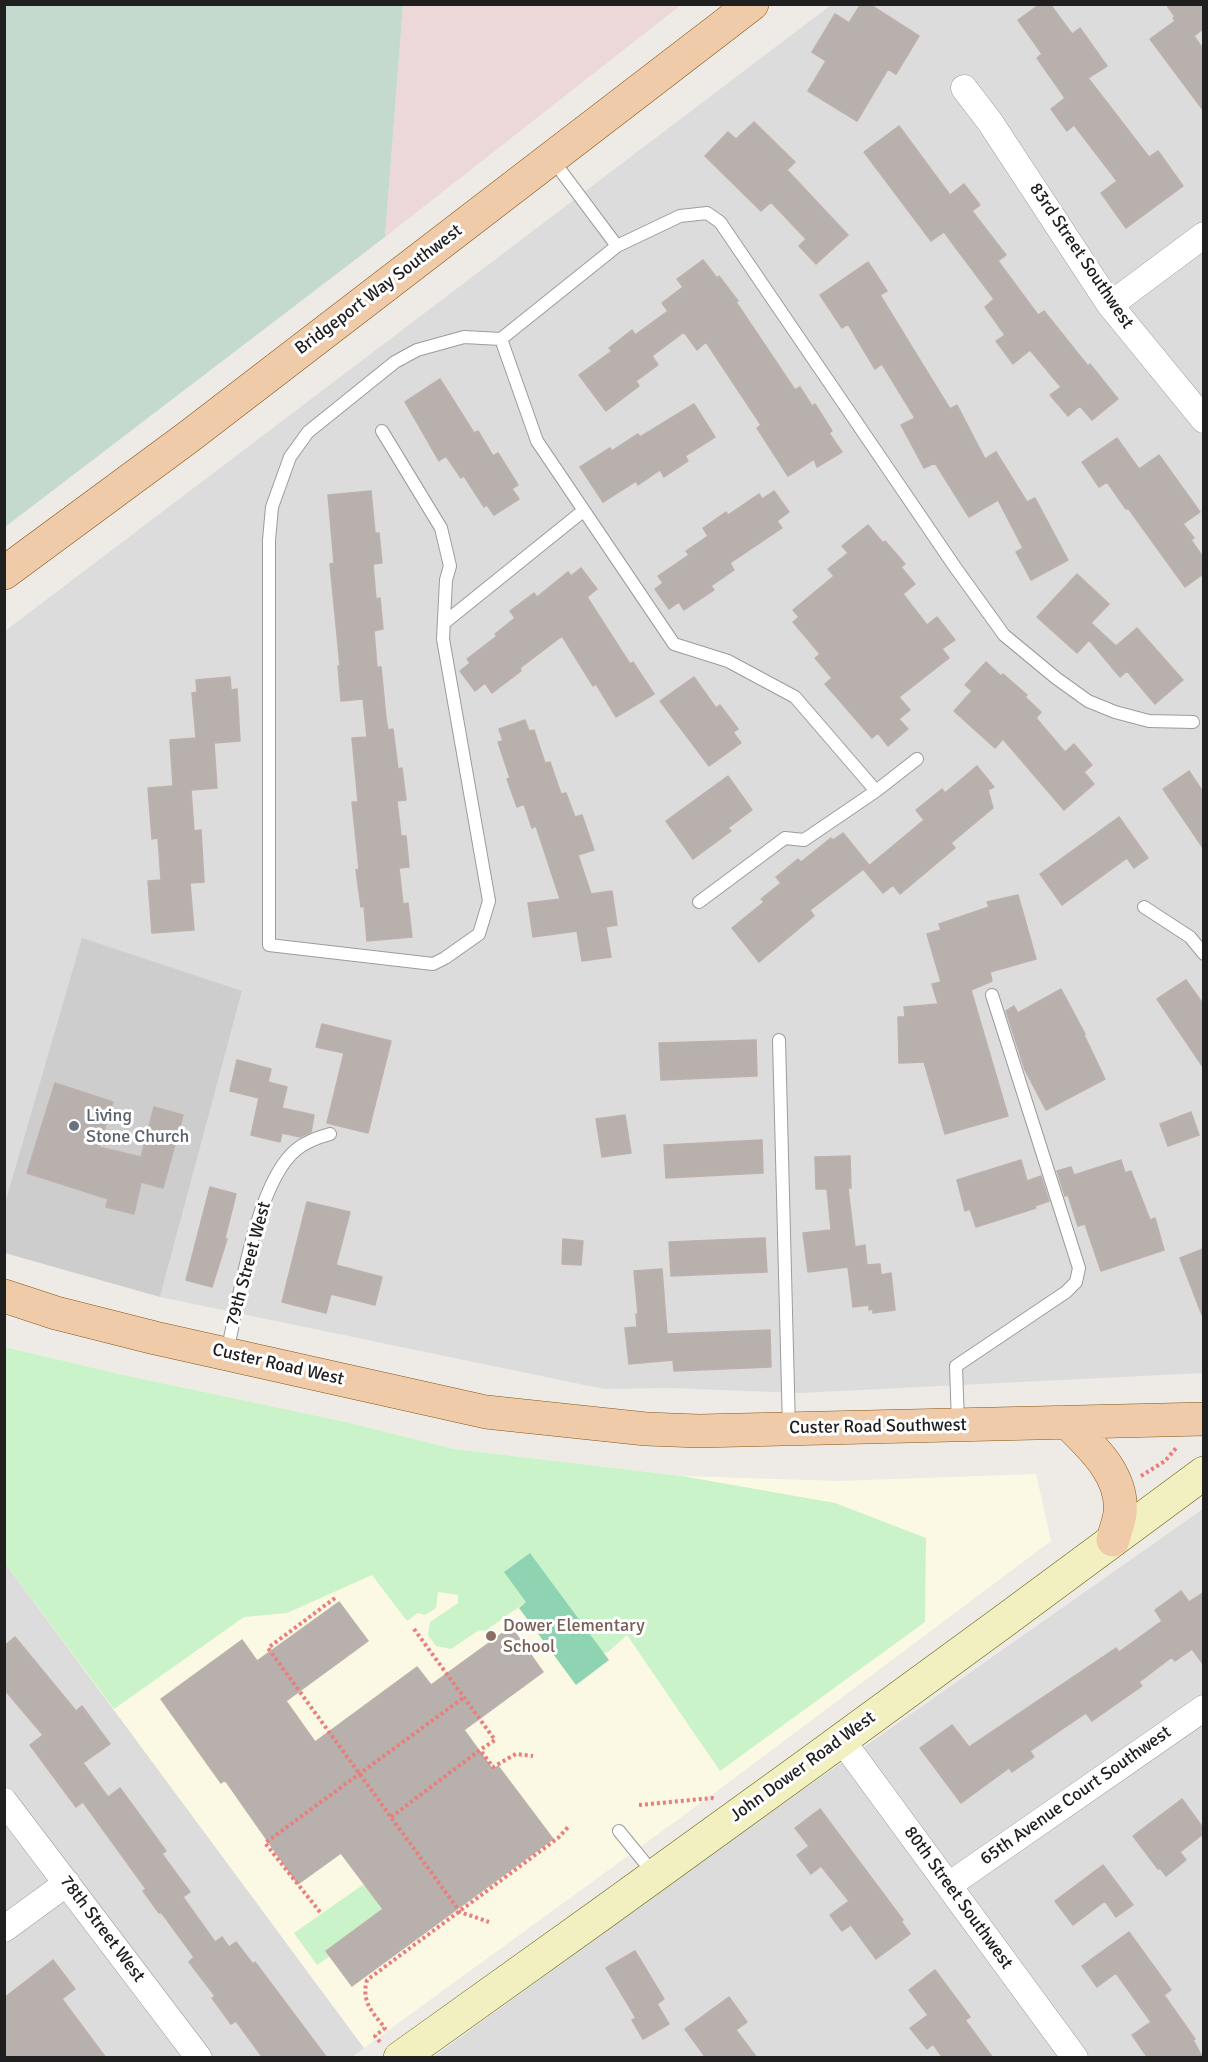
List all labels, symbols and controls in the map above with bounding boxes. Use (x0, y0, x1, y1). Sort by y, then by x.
street label: 83rd Street Southwest (1024, 179, 1138, 333)
street label: Bridgeport Way Southwest (291, 220, 467, 360)
place label: Living Stone Church (86, 1105, 189, 1148)
marker: Living Stone Church (67, 1119, 81, 1133)
street label: 79th Street West (222, 1199, 276, 1329)
street label: Custer Road West (210, 1339, 346, 1391)
street label: Custer Road Southwest (789, 1415, 967, 1439)
place label: Dower Elementary School (503, 1615, 645, 1658)
marker: Dower Elementary School (484, 1629, 498, 1643)
street label: John Dower Road West (726, 1707, 880, 1827)
street label: 65th Avenue Court Southwest (976, 1722, 1176, 1870)
street label: 80th Street Southwest (899, 1822, 1017, 1974)
street label: 78th Street West (55, 1871, 149, 1987)

